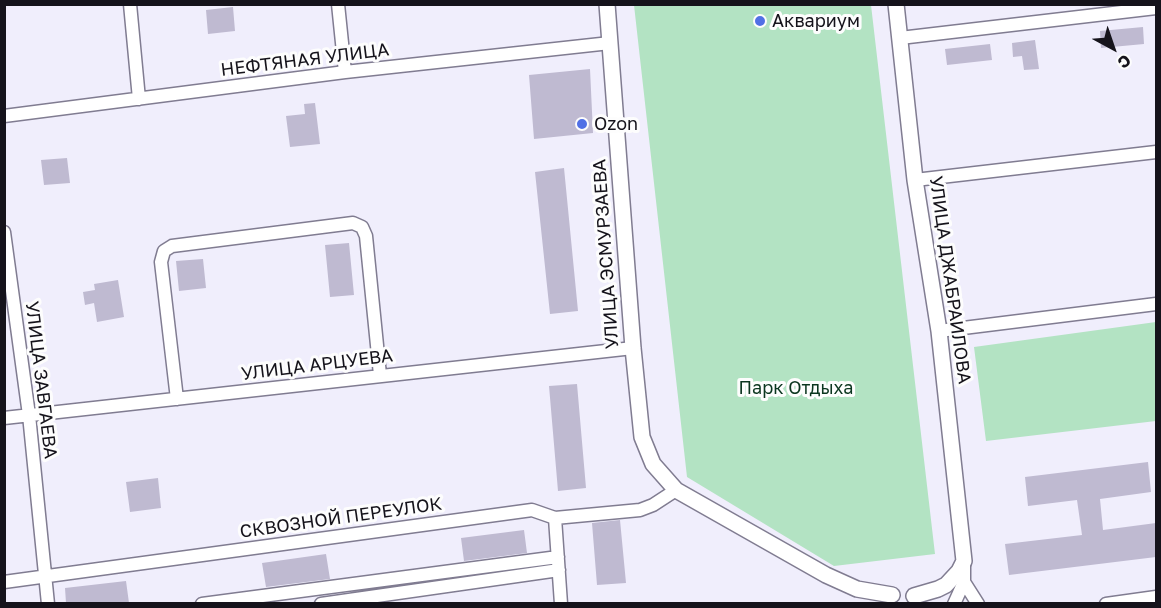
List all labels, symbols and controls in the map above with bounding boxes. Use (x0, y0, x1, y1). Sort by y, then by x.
place label: Аквариум (772, 10, 860, 32)
marker: Аквариум (753, 14, 767, 28)
north arrow (1083, 18, 1143, 78)
street label: НЕФТЯНАЯ УЛИЦА (220, 39, 390, 81)
text: С (1114, 50, 1135, 73)
place label: Ozon (594, 113, 638, 135)
marker: Ozon (575, 117, 589, 131)
street label: УЛИЦА ЭСМУРЗАЕВА (589, 158, 623, 350)
street label: УЛИЦА ДЖАБРАИЛОВА (925, 175, 975, 385)
street label: УЛИЦА ЗАВГАЕВА (21, 300, 61, 460)
street label: УЛИЦА АРЦУЕВА (240, 345, 394, 385)
park label: Парк Отдыха (739, 377, 853, 399)
street label: СКВОЗНОЙ ПЕРЕУЛОК (239, 493, 443, 543)

